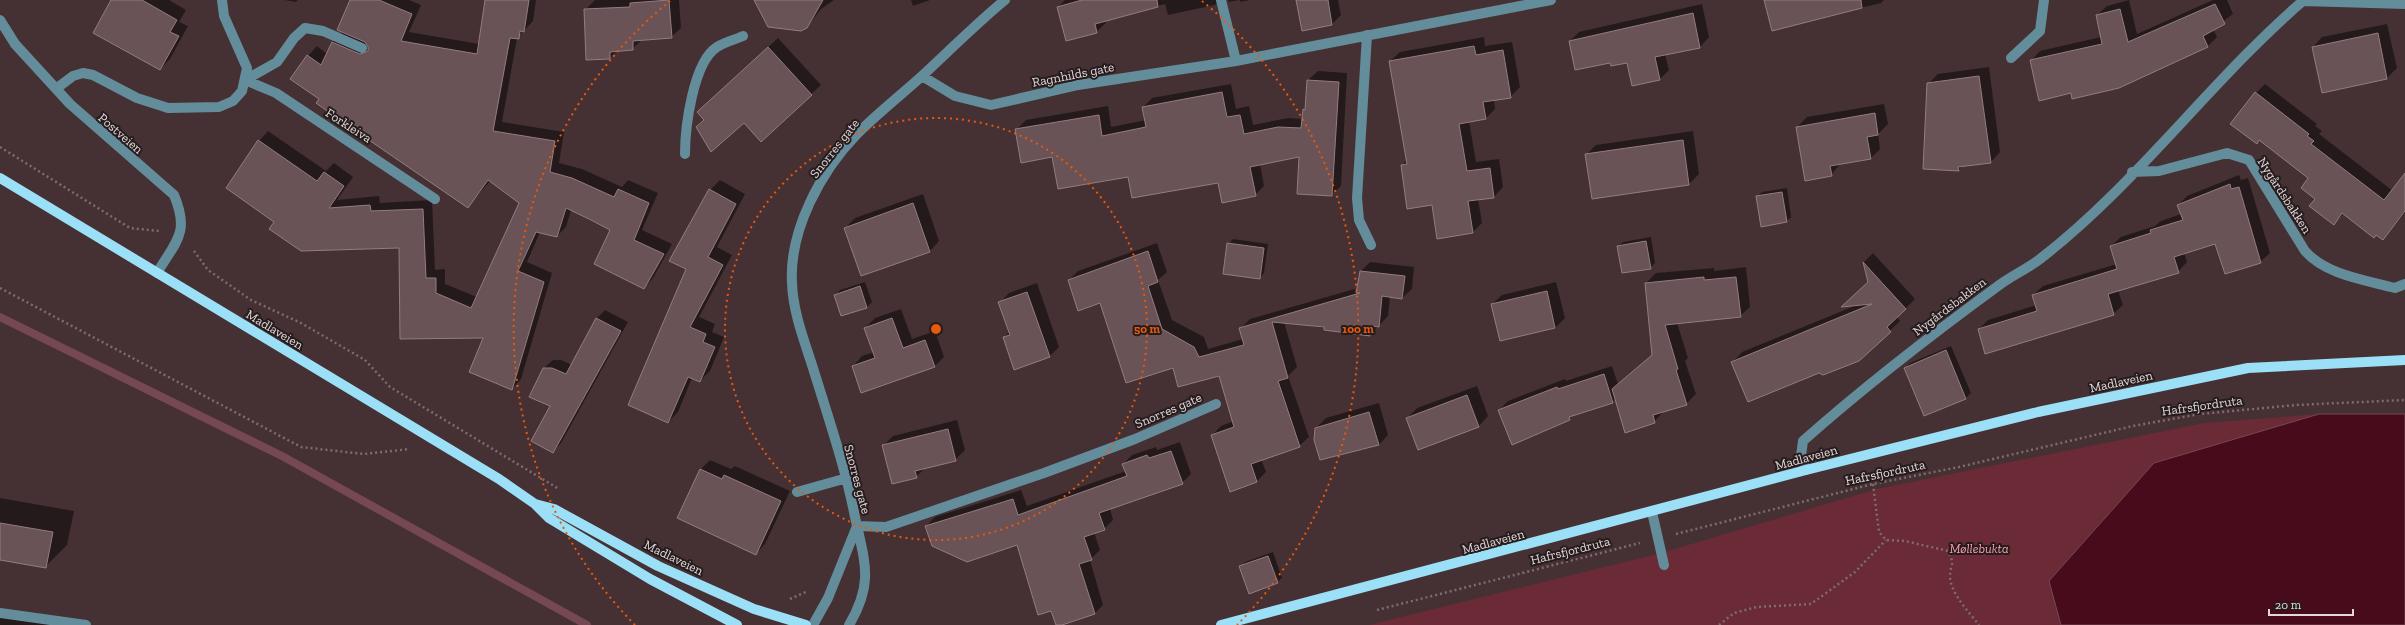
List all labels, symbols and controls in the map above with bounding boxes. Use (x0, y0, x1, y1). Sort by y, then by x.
street label: Ragnhilds gate (1031, 59, 1115, 90)
street label: Forkleiva (323, 105, 375, 146)
street label: Postveien (95, 110, 146, 157)
street label: Snorres gate (807, 116, 862, 181)
street label: Nygårdsbakken (2254, 155, 2315, 236)
street label: Nygårdsbakken (1910, 274, 1989, 339)
street label: Madlaveien (243, 307, 306, 353)
centre of rings (929, 322, 943, 336)
text: 50 m (1134, 322, 1160, 336)
text: 100 m (1342, 322, 1374, 336)
street label: Madlaveien (2088, 367, 2154, 395)
street label: Snorres gate (1133, 390, 1204, 431)
street label: Hafrsfjordruta (2161, 392, 2244, 419)
street label: Madlaveien (1773, 442, 1839, 473)
street label: Snorres gate (841, 443, 874, 515)
street label: Hafrsfjordruta (1844, 457, 1927, 488)
street label: Madlaveien (1460, 526, 1526, 557)
street label: Hafrsfjordruta (1529, 533, 1612, 568)
street label: Madlaveien (642, 537, 706, 578)
park label: Møllebukta (1949, 541, 2009, 556)
scale bar (2269, 591, 2353, 617)
text: 20 m (2275, 598, 2302, 612)

